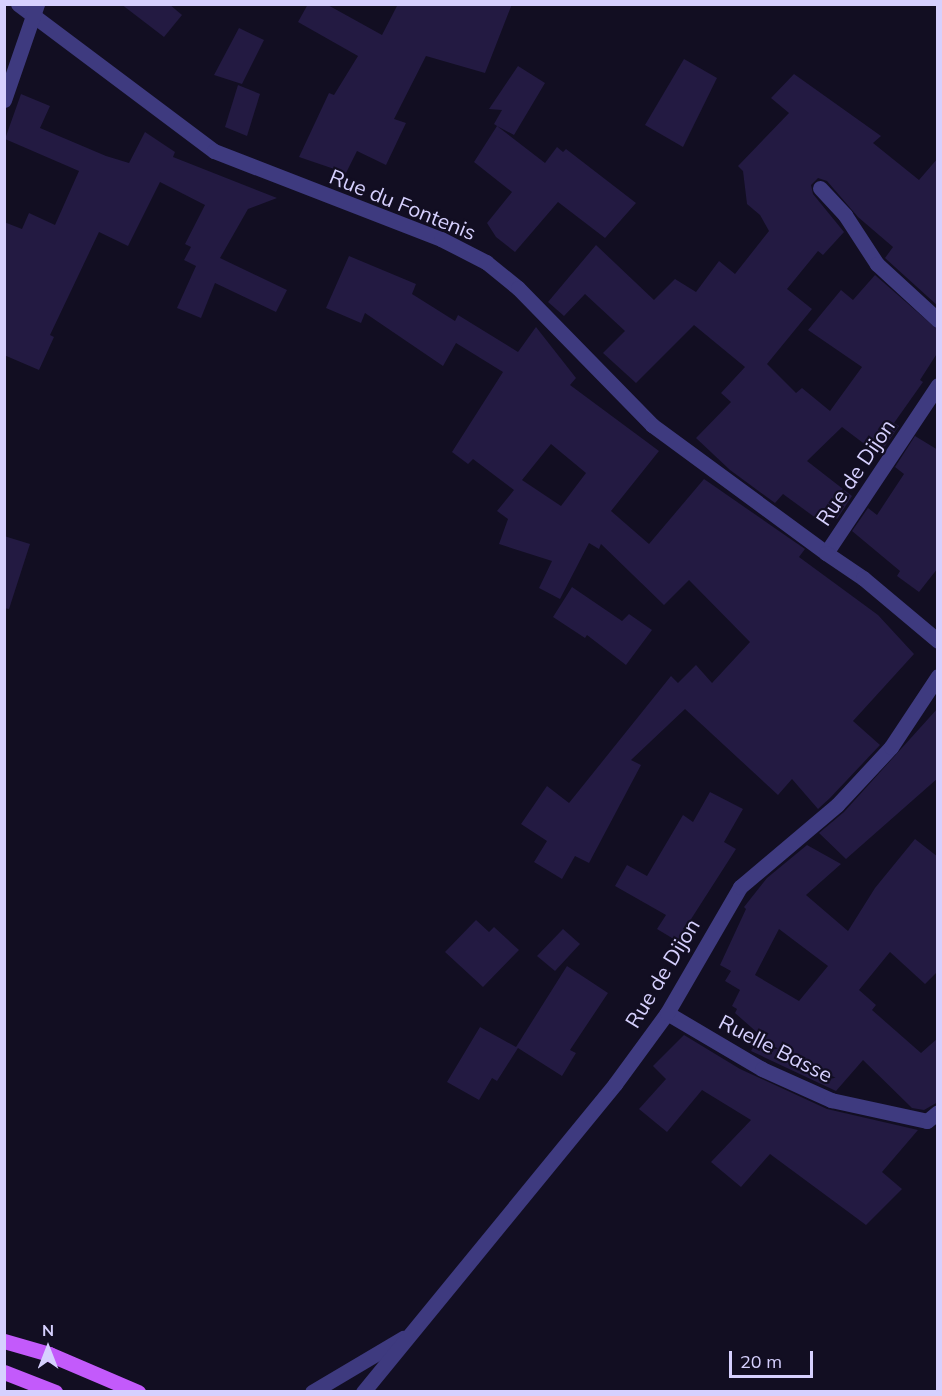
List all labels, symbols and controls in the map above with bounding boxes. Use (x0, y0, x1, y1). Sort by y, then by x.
street label: Rue du Fontenis (326, 163, 480, 245)
street label: Rue de Dijon (810, 414, 900, 530)
street label: Rue de Dijon (620, 914, 704, 1032)
street label: Ruelle Basse (715, 1009, 837, 1087)
north arrow (18, 1318, 78, 1378)
text: N (42, 1320, 54, 1340)
scale bar (732, 1339, 816, 1377)
text: 20 m (740, 1350, 782, 1373)

